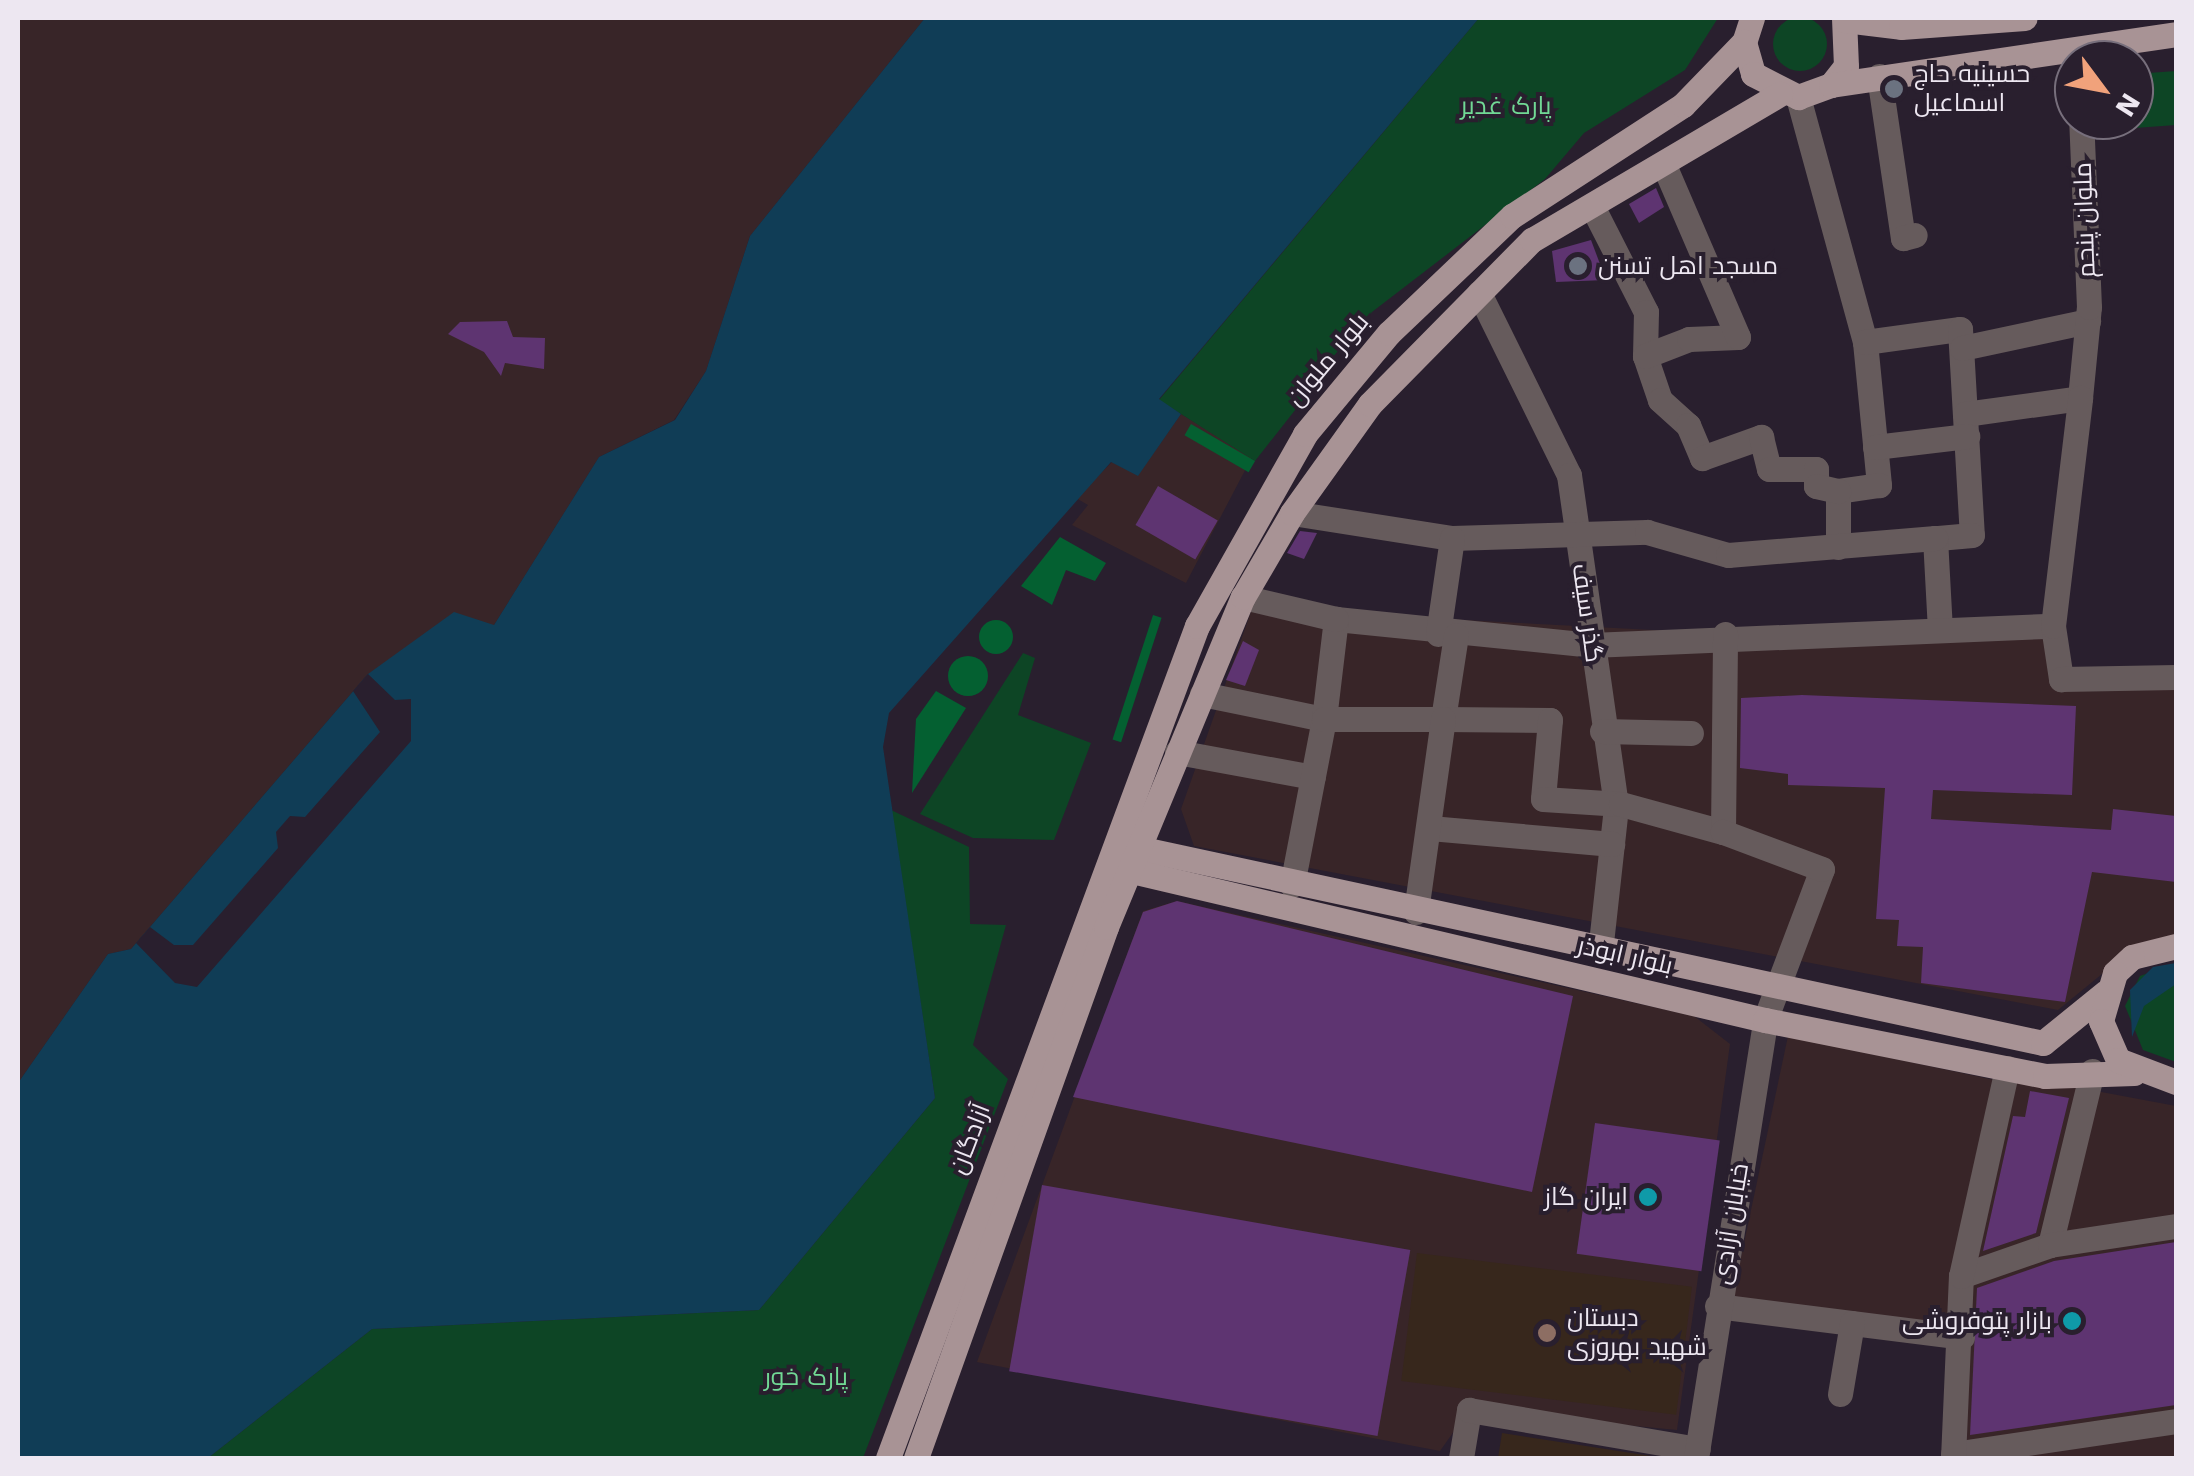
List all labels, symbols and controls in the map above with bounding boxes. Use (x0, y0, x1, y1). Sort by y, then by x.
north arrow (2054, 40, 2154, 140)
place label: حسینیه حاج اسماعیل (1914, 60, 2030, 119)
marker: حسینیه حاج اسماعیل (1883, 78, 1905, 100)
text: N (2109, 88, 2148, 123)
park label: پارک غدیر (1460, 91, 1552, 121)
street label: ملوان پنجم (2068, 162, 2102, 278)
place label: مسجد اهل تسنن (1598, 251, 1778, 281)
marker: مسجد اهل تسنن (1567, 255, 1589, 277)
street label: بلوار ملوان (1280, 307, 1376, 413)
street label: گذر سیف (1565, 562, 1609, 664)
street label: بلوار ابوذر (1574, 930, 1676, 982)
street label: آزادگان (943, 1100, 997, 1178)
street label: خیابان آزادی (1707, 1161, 1755, 1287)
place label: ایران گاز (1544, 1182, 1628, 1212)
marker: ایران گاز (1637, 1186, 1659, 1208)
place label: دبستان شهید بهروزی (1567, 1304, 1707, 1363)
place label: بازار پتوفروشی (1902, 1306, 2052, 1336)
marker: بازار پتوفروشی (2061, 1310, 2083, 1332)
marker: دبستان شهید بهروزی (1536, 1322, 1558, 1344)
park label: پارک خور (764, 1362, 848, 1392)

